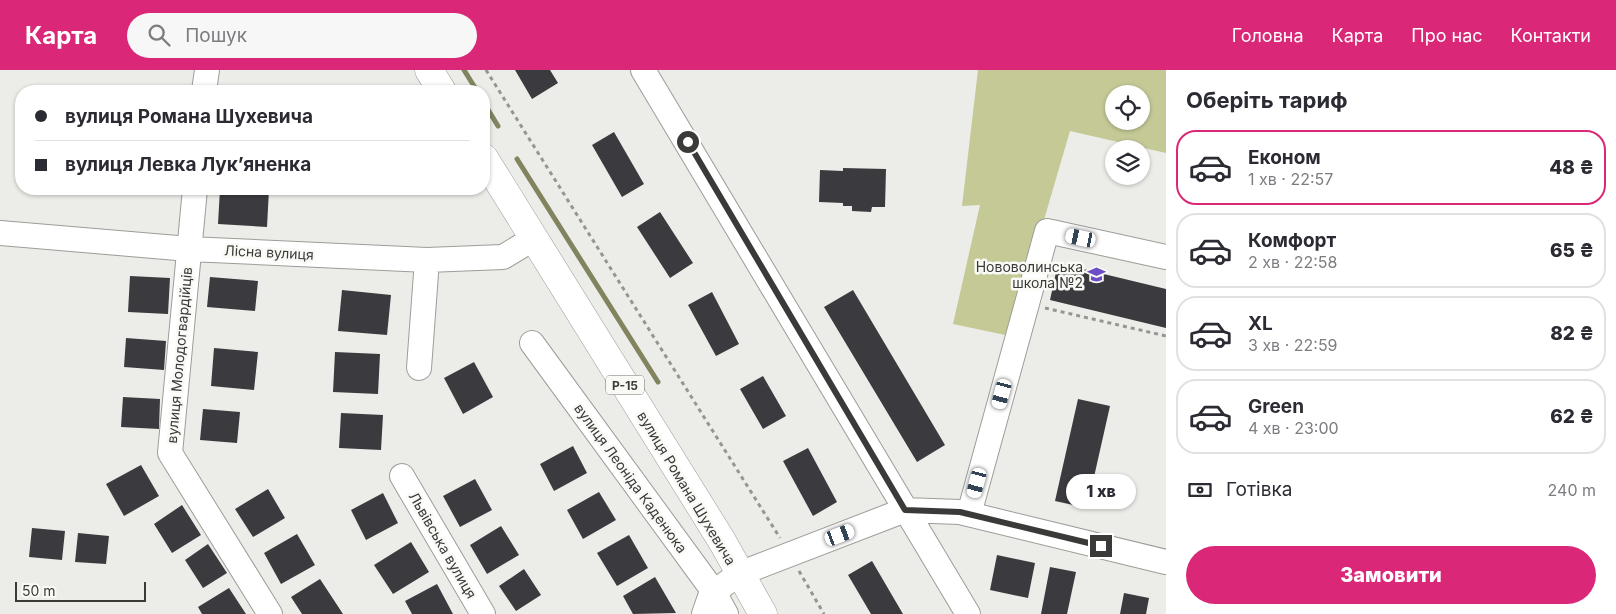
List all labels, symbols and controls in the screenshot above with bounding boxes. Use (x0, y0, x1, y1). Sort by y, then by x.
search box (127, 13, 477, 58)
text: Карта (25, 21, 97, 50)
icon: search (145, 21, 173, 49)
text: Пошук (185, 24, 247, 47)
text: Головна (1232, 25, 1304, 46)
text: Карта (1332, 25, 1383, 46)
text: Про нас (1411, 25, 1483, 46)
text: Контакти (1511, 25, 1591, 46)
map controls (1105, 85, 1150, 185)
button: locate (1105, 85, 1150, 130)
text: Оберіть тариф (1186, 87, 1347, 113)
text: вулиця Романа Шухевича (65, 105, 313, 128)
route start (677, 131, 699, 153)
button: layers (1105, 140, 1150, 185)
icon: car (1188, 145, 1233, 190)
text: Економ (1248, 146, 1321, 169)
text: вулиця Левка Лукʼяненка (65, 153, 311, 176)
text: 48 ₴ (1549, 156, 1594, 179)
text: 1 хв · 22:57 (1248, 169, 1333, 189)
car (1064, 228, 1097, 248)
icon: car (1188, 228, 1233, 273)
text: Комфорт (1248, 229, 1336, 252)
text: 65 ₴ (1550, 239, 1594, 262)
street label: Лісна вулиця (224, 241, 314, 263)
text: 2 хв · 22:58 (1248, 252, 1337, 272)
place label: Нововолинська школа №2 (976, 258, 1083, 291)
school or university icon: Нововолинська школа №2 (1087, 264, 1107, 284)
street label: вулиця Молодогвардійців (163, 266, 195, 444)
icon: car (1188, 311, 1233, 356)
text: XL (1248, 312, 1273, 335)
text: 82 ₴ (1550, 322, 1594, 345)
text: 3 хв · 22:59 (1248, 335, 1338, 355)
road number: Р-15 (606, 376, 644, 394)
car (990, 378, 1013, 410)
icon: car (1188, 394, 1233, 439)
text: Green (1248, 395, 1304, 418)
street label: вулиця Леоніда Каденюка (571, 400, 691, 556)
text: 62 ₴ (1550, 405, 1594, 428)
street label: вулиця Романа Шухевича (634, 408, 740, 568)
text: 4 хв · 23:00 (1248, 418, 1339, 438)
car (965, 467, 988, 499)
callout: 1 хв (1066, 474, 1136, 508)
icon: cash (1186, 476, 1214, 504)
text: Готівка (1226, 478, 1292, 501)
text: 240 m (1548, 480, 1596, 500)
text: 1 хв (1086, 481, 1116, 501)
street label: Львівська вулиця (406, 489, 480, 601)
car (823, 523, 856, 547)
route end (1090, 535, 1112, 557)
button: Замовити (1186, 546, 1596, 604)
scale bar (15, 579, 146, 602)
text: 50 m (22, 582, 56, 599)

